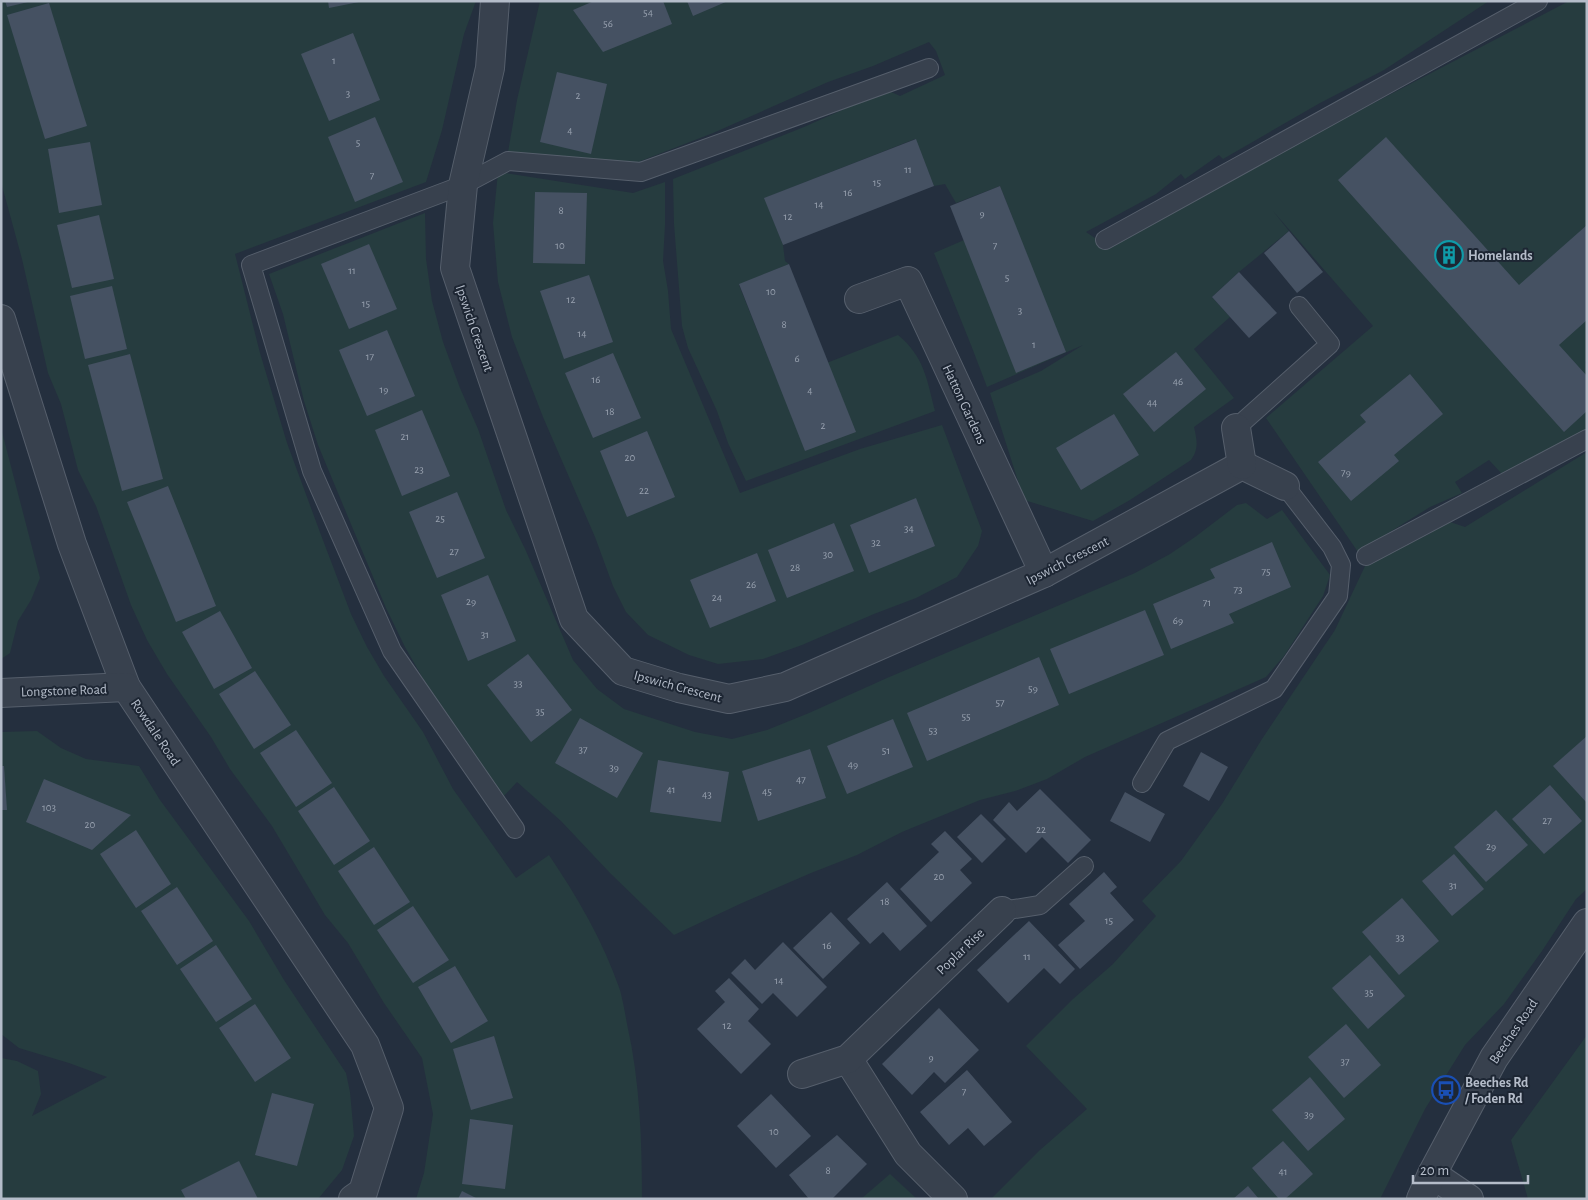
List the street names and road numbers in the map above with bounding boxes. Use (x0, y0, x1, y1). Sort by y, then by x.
street label: Ipswich Crescent (453, 283, 496, 374)
street label: Hatton Gardens (940, 363, 989, 446)
street label: Ipswich Crescent (1024, 534, 1111, 588)
street label: Ipswich Crescent (632, 668, 724, 706)
street label: Longstone Road (21, 682, 107, 700)
street label: Rowdale Road (128, 697, 182, 768)
street label: Poplar Rise (934, 926, 987, 978)
street label: Beeches Road (1487, 997, 1541, 1066)

